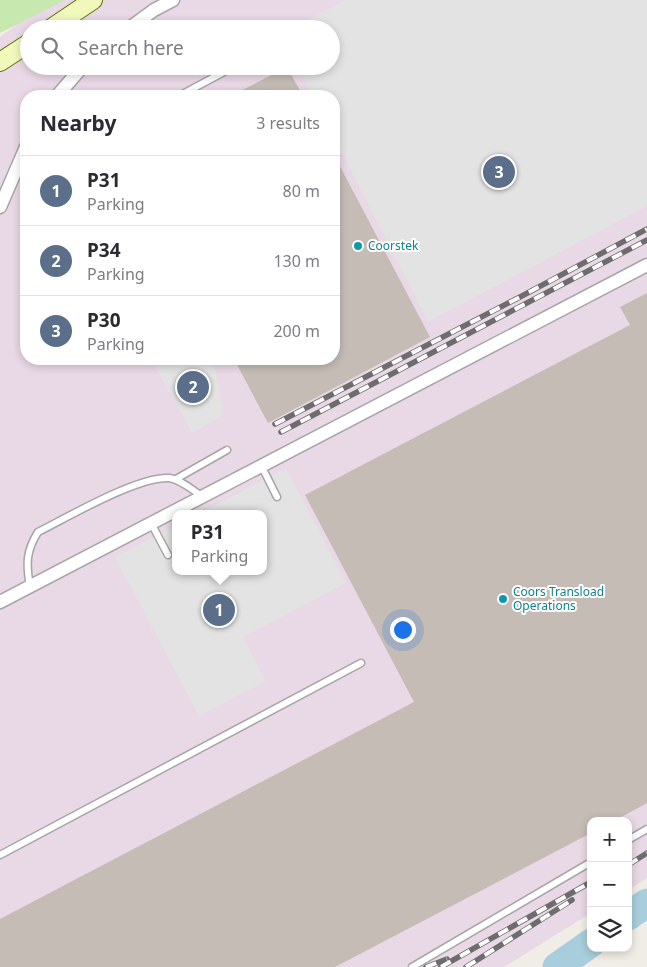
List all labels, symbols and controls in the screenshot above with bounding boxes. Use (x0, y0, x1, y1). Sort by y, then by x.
search box (20, 20, 340, 75)
icon: search (38, 34, 66, 62)
text: Search here (78, 35, 184, 61)
text: Nearby (40, 109, 116, 137)
text: 3 results (256, 112, 320, 134)
pin: 3 (483, 153, 515, 191)
text: P31 (87, 167, 121, 193)
text: 1 (51, 180, 61, 202)
text: 80 m (283, 180, 320, 202)
text: Parking (87, 193, 145, 215)
text: P34 (87, 237, 121, 263)
place label: Coorstek (368, 237, 419, 254)
marker: Coorstek (352, 240, 364, 252)
text: 2 (51, 250, 61, 272)
text: 130 m (273, 250, 320, 272)
text: Parking (87, 263, 145, 285)
text: P30 (87, 307, 121, 333)
text: 3 (51, 320, 61, 342)
text: 200 m (273, 320, 320, 342)
text: Parking (87, 333, 145, 355)
pin: 2 (177, 368, 209, 406)
popup (172, 510, 267, 575)
text: P31 (191, 519, 224, 545)
text: Parking (191, 545, 248, 567)
place label: Coors Transload Operations (513, 583, 604, 614)
pin: 1 (203, 591, 235, 629)
marker: Coors Transload Operations (497, 593, 509, 605)
your location (390, 617, 416, 643)
map controls (587, 817, 632, 952)
button: + (587, 817, 632, 862)
button: − (587, 862, 632, 907)
button: layers (587, 907, 632, 952)

